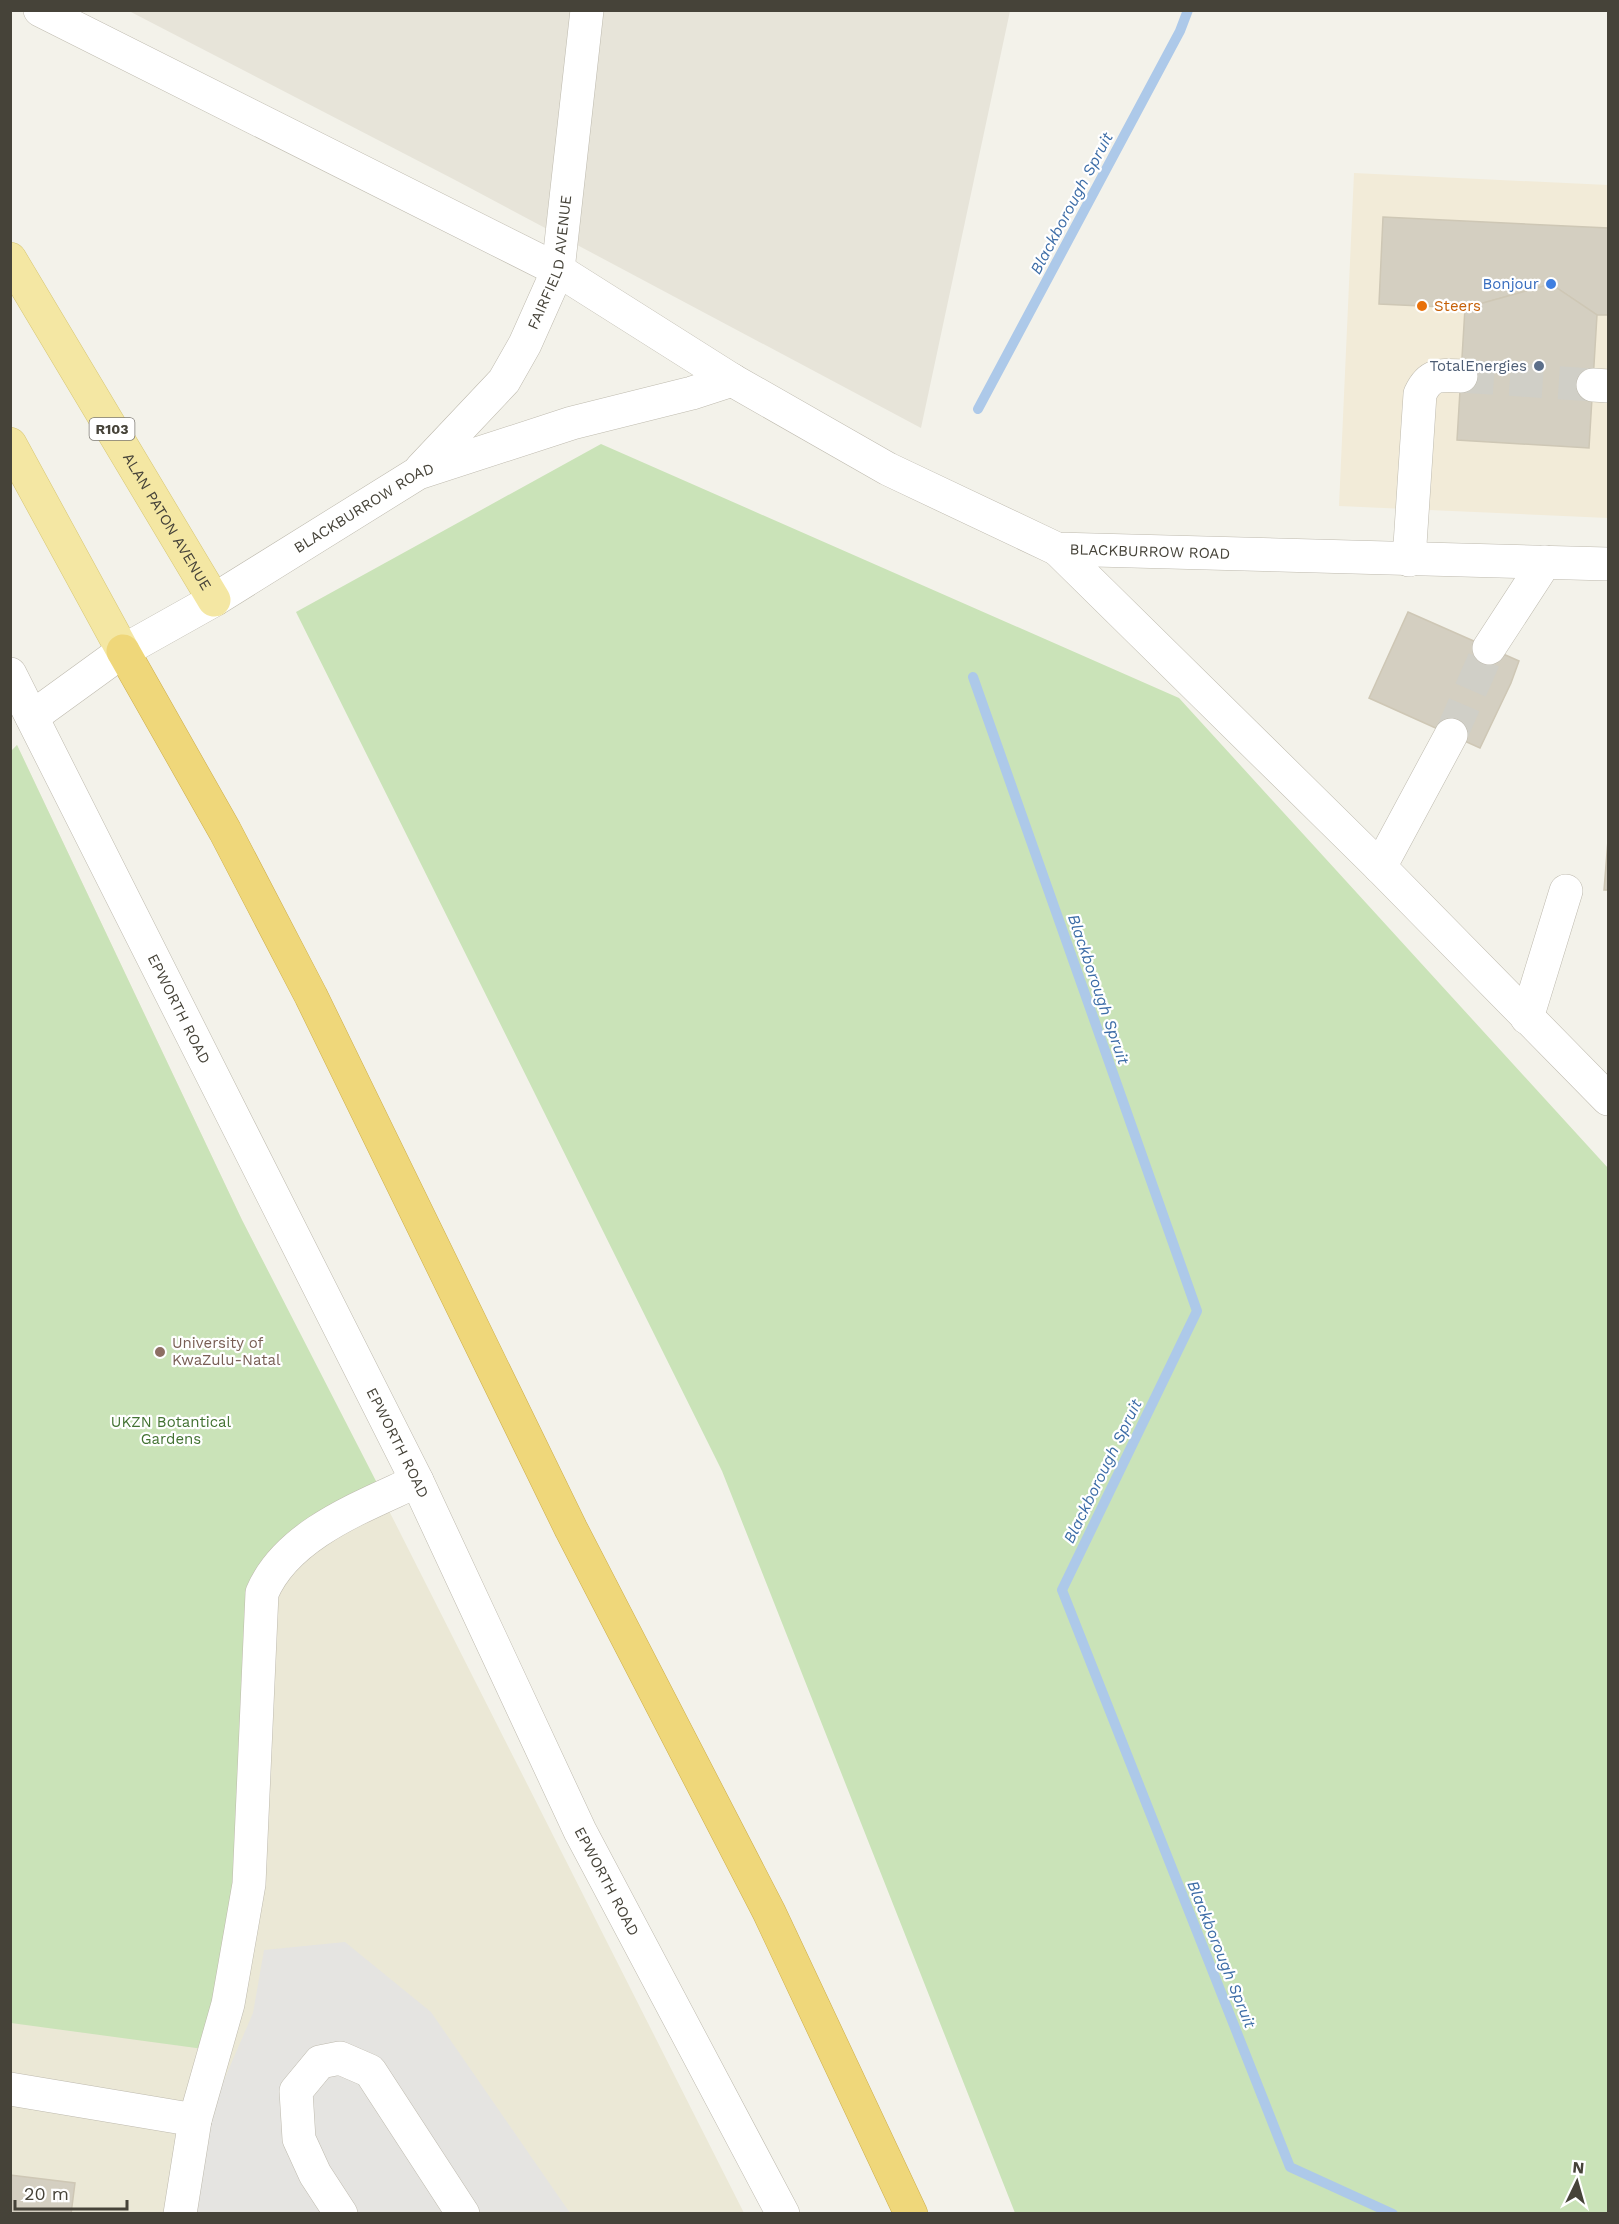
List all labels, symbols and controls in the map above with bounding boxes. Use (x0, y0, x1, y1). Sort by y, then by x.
water label: Blackborough Spruit (1026, 129, 1117, 277)
street label: FAIRFIELD AVENUE (524, 194, 575, 332)
place label: Bonjour (1483, 275, 1539, 293)
marker: Bonjour (1544, 277, 1558, 291)
place label: Steers (1434, 297, 1481, 315)
marker: Steers (1415, 299, 1429, 313)
place label: TotalEnergies (1430, 357, 1527, 375)
marker: TotalEnergies (1532, 359, 1546, 373)
road number: R103 (90, 418, 134, 440)
street label: ALAN PATON AVENUE (119, 450, 215, 594)
street label: BLACKBURROW ROAD (291, 459, 436, 557)
street label: BLACKBURROW ROAD (1069, 540, 1230, 563)
water label: Blackborough Spruit (1064, 912, 1133, 1067)
street label: EPWORTH ROAD (144, 951, 214, 1067)
place label: University of KwaZulu-Natal (172, 1334, 281, 1369)
marker: University of KwaZulu-Natal (153, 1345, 167, 1359)
street label: EPWORTH ROAD (363, 1385, 433, 1501)
water label: Blackborough Spruit (1059, 1396, 1146, 1546)
park label: UKZN Botantical Gardens (111, 1413, 232, 1448)
street label: EPWORTH ROAD (571, 1824, 643, 1939)
water label: Blackborough Spruit (1183, 1878, 1260, 2031)
north arrow (1547, 2152, 1607, 2212)
text: N (1572, 2158, 1585, 2178)
scale bar (15, 2173, 128, 2211)
text: 20 m (24, 2183, 69, 2204)

